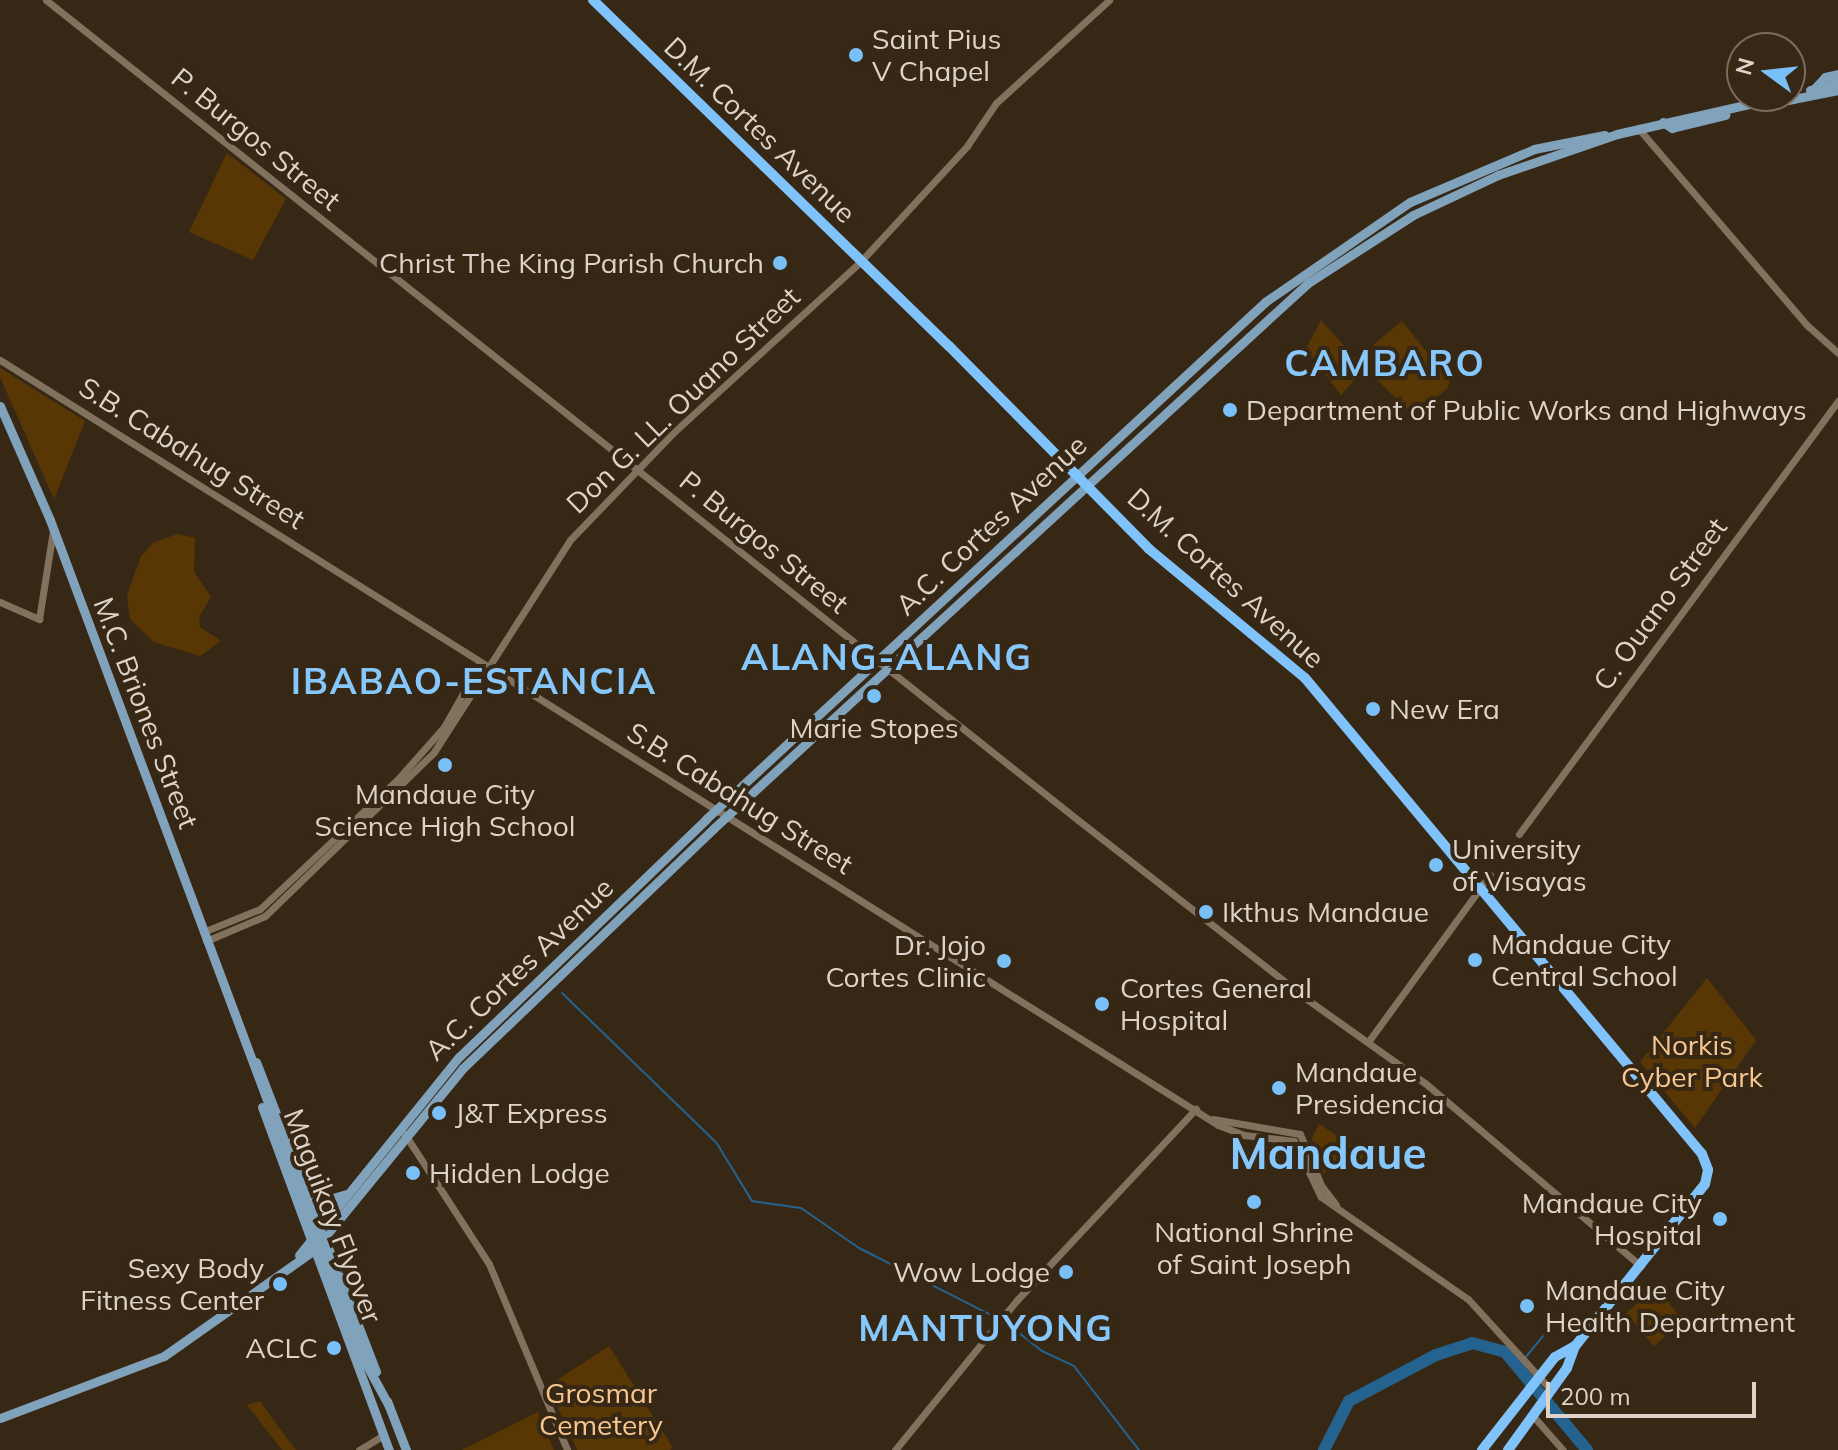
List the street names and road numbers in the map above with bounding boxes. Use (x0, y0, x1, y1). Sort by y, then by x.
street label: D.M. Cortes Avenue (657, 30, 863, 230)
street label: P. Burgos Street (165, 61, 347, 217)
street label: Don G. LL. Ouano Street (559, 280, 807, 520)
street label: S.B. Cabahug Street (73, 370, 311, 536)
street label: A.C. Cortes Avenue (889, 428, 1093, 622)
street label: P. Burgos Street (673, 464, 855, 620)
street label: D.M. Cortes Avenue (1121, 481, 1331, 675)
street label: C. Ouano Street (1586, 511, 1734, 697)
street label: M.C. Briones Street (86, 593, 206, 833)
street label: S.B. Cabahug Street (621, 715, 859, 881)
street label: A.C. Cortes Avenue (418, 871, 620, 1067)
street label: Maguikay Flyover (277, 1104, 389, 1328)

